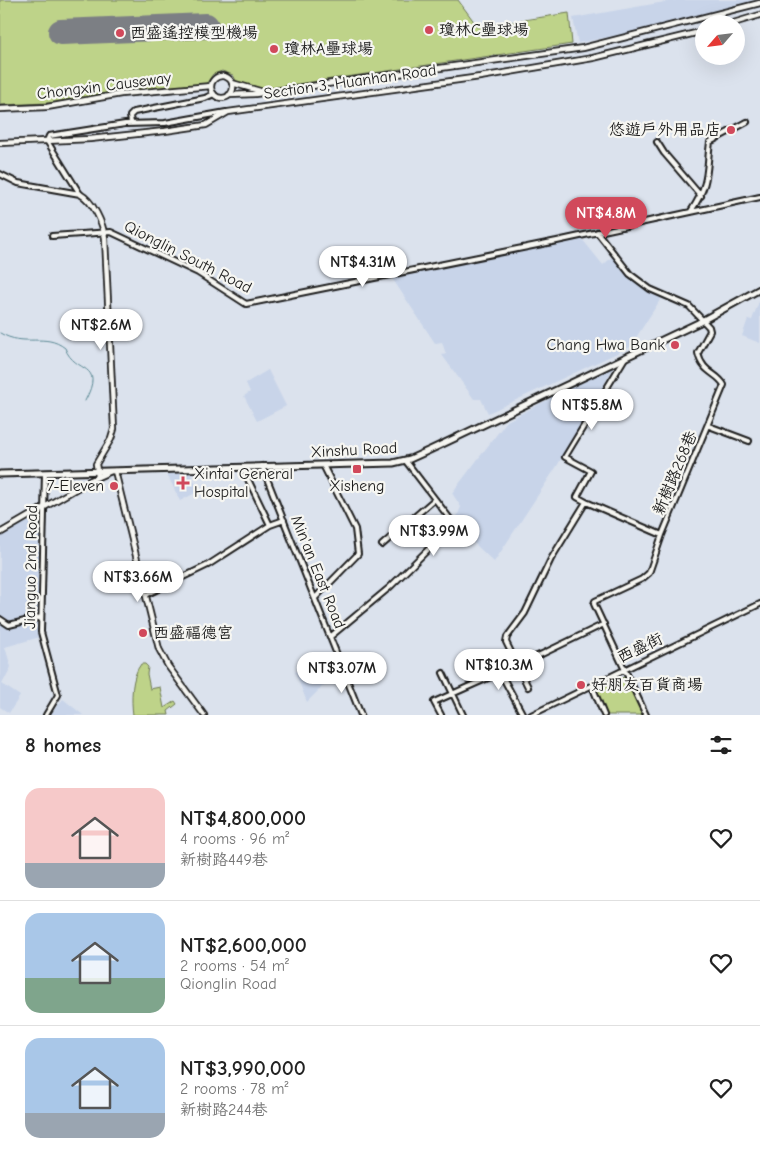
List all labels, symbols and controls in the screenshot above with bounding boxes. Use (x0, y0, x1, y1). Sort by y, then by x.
north arrow (695, 15, 745, 65)
map controls (695, 15, 745, 65)
place label: 瓊林C壘球場 (439, 21, 529, 39)
place label: 西盛遙控模型機場 (130, 24, 258, 42)
marker: 瓊林C壘球場 (423, 24, 435, 36)
marker: 西盛遙控模型機場 (114, 27, 126, 39)
place label: 瓊林A壘球場 (284, 40, 373, 58)
marker: 瓊林A壘球場 (268, 43, 280, 55)
street label: Section 3, Huanhan Road (263, 61, 437, 103)
street label: Chongxin Causeway (36, 69, 173, 103)
place label: 悠遊戶外用品店 (609, 121, 721, 139)
marker: 悠遊戶外用品店 (725, 124, 737, 136)
pin: NT$4.8M (560, 196, 652, 239)
text: NT$4.8M (576, 204, 636, 222)
street label: Qionglin South Road (121, 217, 255, 297)
pin: NT$4.31M (311, 246, 415, 288)
text: NT$4.31M (330, 253, 396, 271)
pin: NT$2.6M (55, 308, 147, 351)
text: NT$2.6M (71, 316, 131, 334)
place label: Chang Hwa Bank (546, 336, 665, 354)
marker: Chang Hwa Bank (669, 339, 681, 351)
pin: NT$5.8M (546, 388, 638, 431)
text: NT$5.8M (562, 396, 622, 414)
street label: 新樹路268巷 (649, 428, 701, 518)
street label: Xinshu Road (310, 439, 398, 461)
marker: Xisheng (351, 463, 363, 475)
place label: Xintai General Hospital (194, 465, 293, 501)
marker: Xintai General Hospital (176, 476, 190, 490)
place label: 7-Eleven (47, 477, 104, 495)
place label: Xisheng (329, 477, 385, 495)
marker: 7-Eleven (108, 480, 120, 492)
street label: Jianguo 2nd Road (21, 505, 41, 629)
street label: Min'an East Road (287, 513, 349, 631)
pin: NT$3.99M (382, 514, 486, 557)
text: NT$3.99M (400, 522, 468, 540)
pin: NT$3.66M (86, 560, 190, 603)
text: NT$3.66M (104, 568, 172, 586)
place label: 西盛福德宮 (153, 624, 233, 642)
marker: 西盛福德宮 (137, 627, 149, 639)
street label: 西盛街 (614, 629, 666, 667)
pin: NT$10.3M (447, 648, 551, 691)
pin: NT$3.07M (290, 652, 394, 694)
text: NT$10.3M (465, 656, 533, 674)
text: NT$3.07M (308, 659, 376, 677)
place label: 好朋友百貨商場 (591, 676, 703, 694)
marker: 好朋友百貨商場 (575, 679, 587, 691)
icon: filters (707, 731, 735, 759)
text: 8 homes (25, 733, 101, 757)
text: NT$4,800,000 (180, 806, 306, 830)
icon: home (65, 808, 125, 868)
icon: heart (707, 824, 735, 852)
text: 4 rooms · 96 m² (180, 830, 289, 848)
text: 新樹路449巷 (180, 851, 268, 869)
icon: home (65, 933, 125, 993)
text: NT$2,600,000 (180, 933, 307, 957)
icon: heart (707, 949, 735, 977)
text: 2 rooms · 54 m² (180, 957, 289, 975)
text: Qionglin Road (180, 975, 277, 993)
text: NT$3,990,000 (180, 1056, 306, 1080)
icon: home (65, 1058, 125, 1118)
icon: heart (707, 1074, 735, 1102)
text: 2 rooms · 78 m² (180, 1080, 288, 1098)
text: 新樹路244巷 (180, 1101, 268, 1119)

